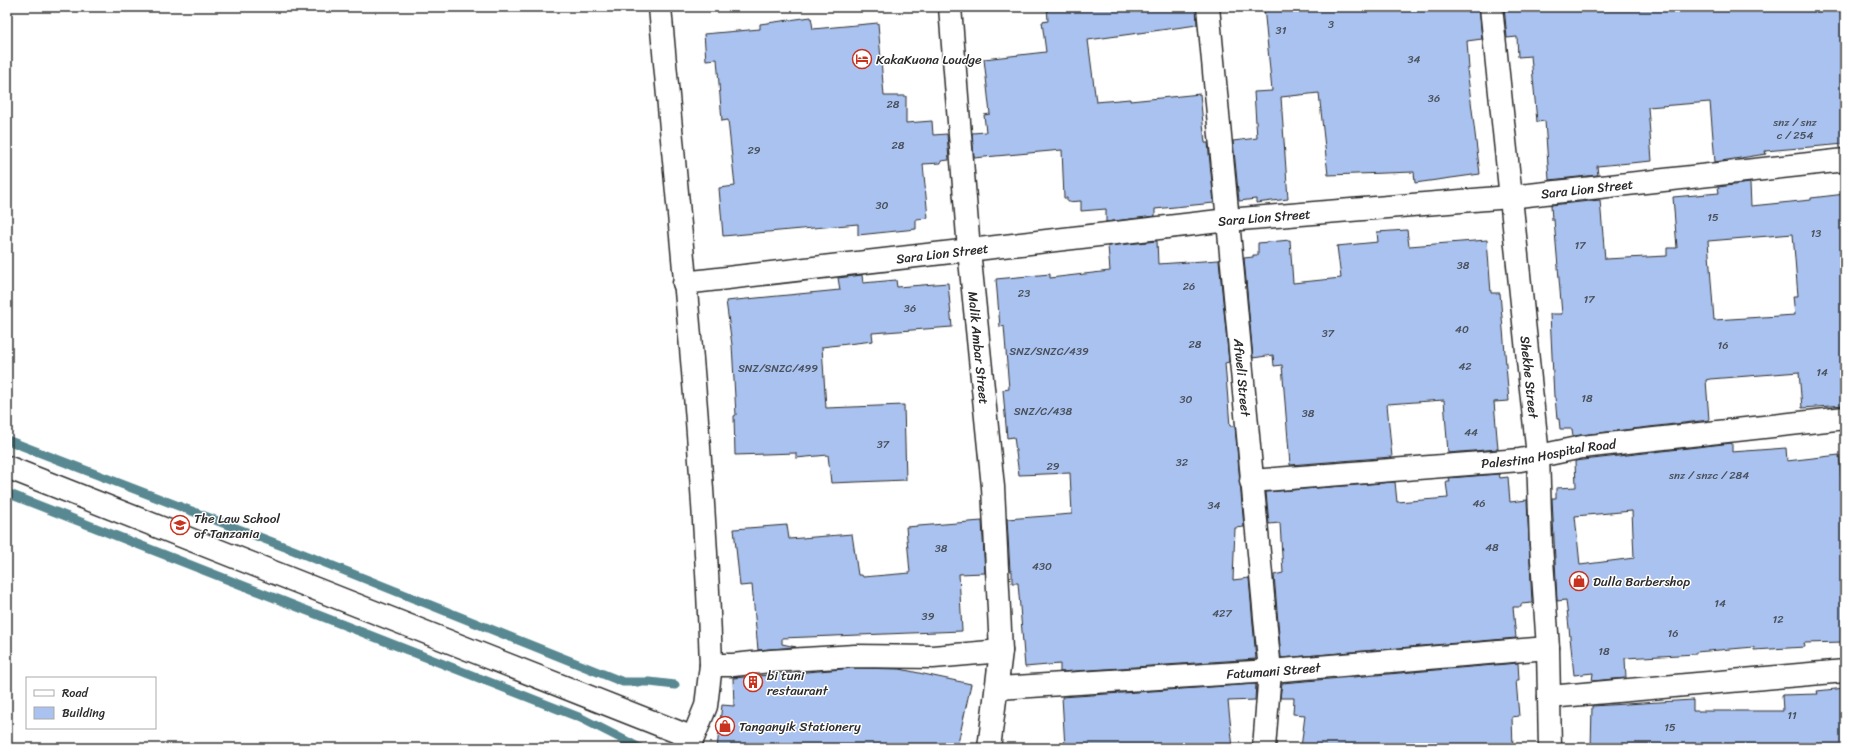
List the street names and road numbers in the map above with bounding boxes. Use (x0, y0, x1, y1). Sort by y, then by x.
street label: Sara Lion Street (1540, 172, 1635, 206)
street label: Sara Lion Street (1217, 202, 1312, 233)
street label: Sara Lion Street (895, 237, 990, 270)
street label: Malik Ambar Street (961, 290, 996, 406)
street label: Shekhe Street (1513, 335, 1545, 420)
street label: Afweli Street (1227, 336, 1257, 418)
street label: Palestina Hospital Road (1480, 432, 1618, 475)
street label: Fatumani Street (1226, 656, 1322, 686)

